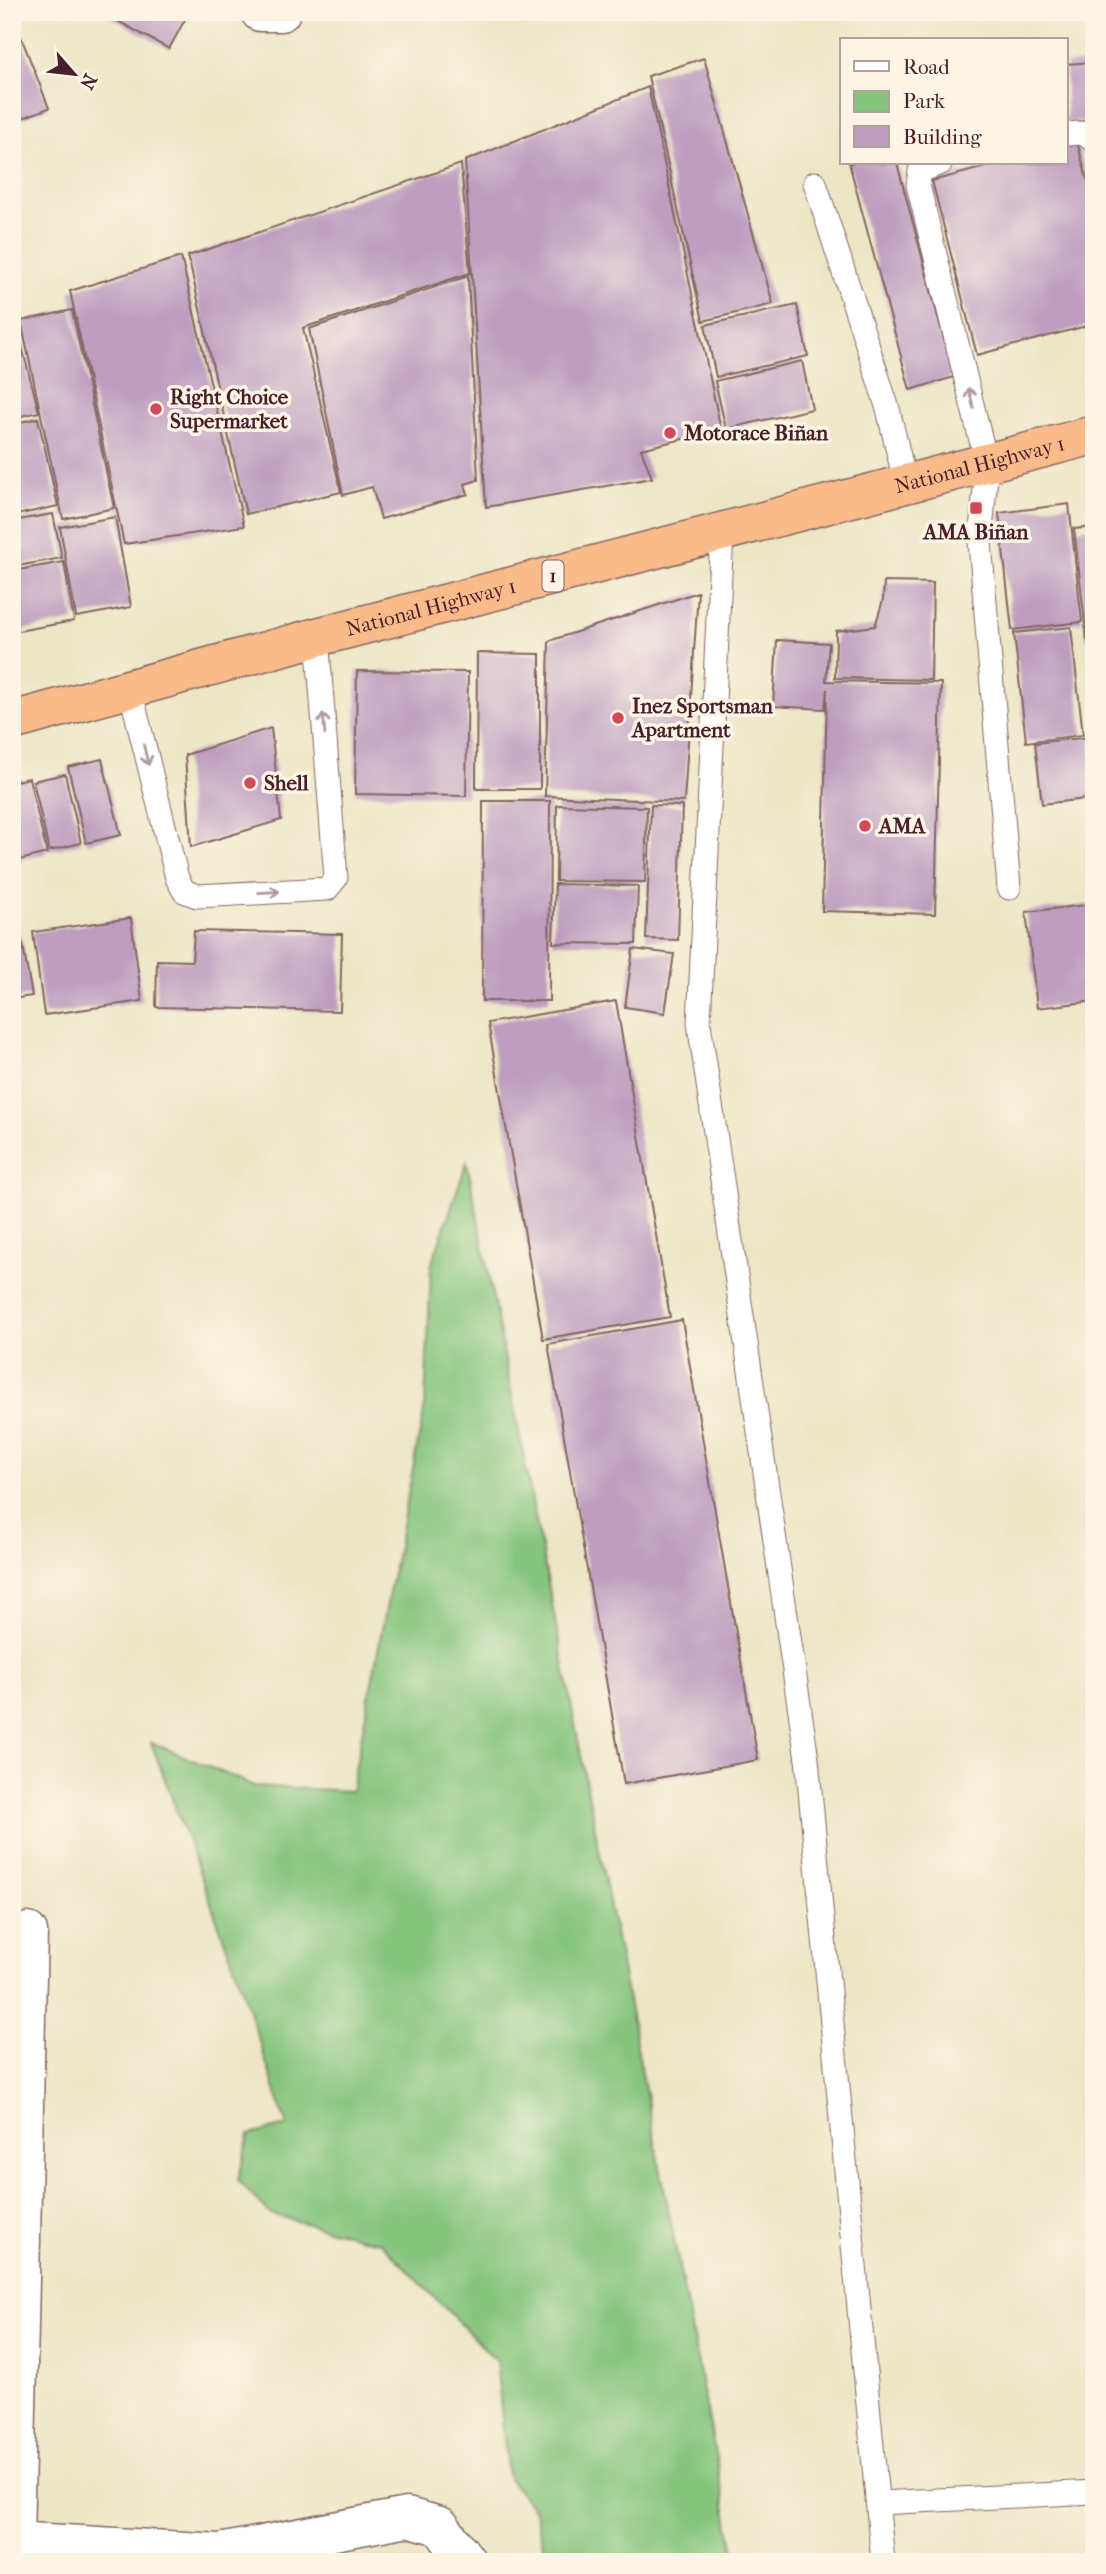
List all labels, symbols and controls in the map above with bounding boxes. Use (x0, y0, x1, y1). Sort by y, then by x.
north arrow (38, 38, 108, 108)
legend (840, 38, 1068, 164)
text: Road (903, 55, 950, 79)
text: N (75, 70, 101, 94)
text: Park (903, 89, 945, 113)
text: Building (903, 125, 982, 149)
place label: Right Choice Supermarket (170, 385, 289, 433)
one-way arrow (964, 388, 977, 410)
marker: Right Choice Supermarket (148, 401, 164, 417)
place label: Motorace Biñan (683, 421, 829, 445)
marker: Motorace Biñan (662, 425, 678, 441)
street label: National Highway 1 (892, 431, 1067, 498)
marker: AMA Biñan (968, 500, 984, 516)
place label: AMA Biñan (922, 520, 1029, 544)
road number: 1 (542, 561, 564, 592)
street label: National Highway 1 (343, 574, 518, 641)
place label: Inez Sportsman Apartment (630, 694, 774, 742)
marker: Inez Sportsman Apartment (610, 710, 626, 726)
one-way arrow (317, 714, 330, 736)
one-way arrow (140, 743, 153, 766)
place label: Shell (264, 771, 309, 795)
marker: Shell (242, 775, 258, 791)
place label: AMA (877, 814, 927, 838)
marker: AMA (857, 818, 873, 834)
one-way arrow (257, 886, 280, 899)

